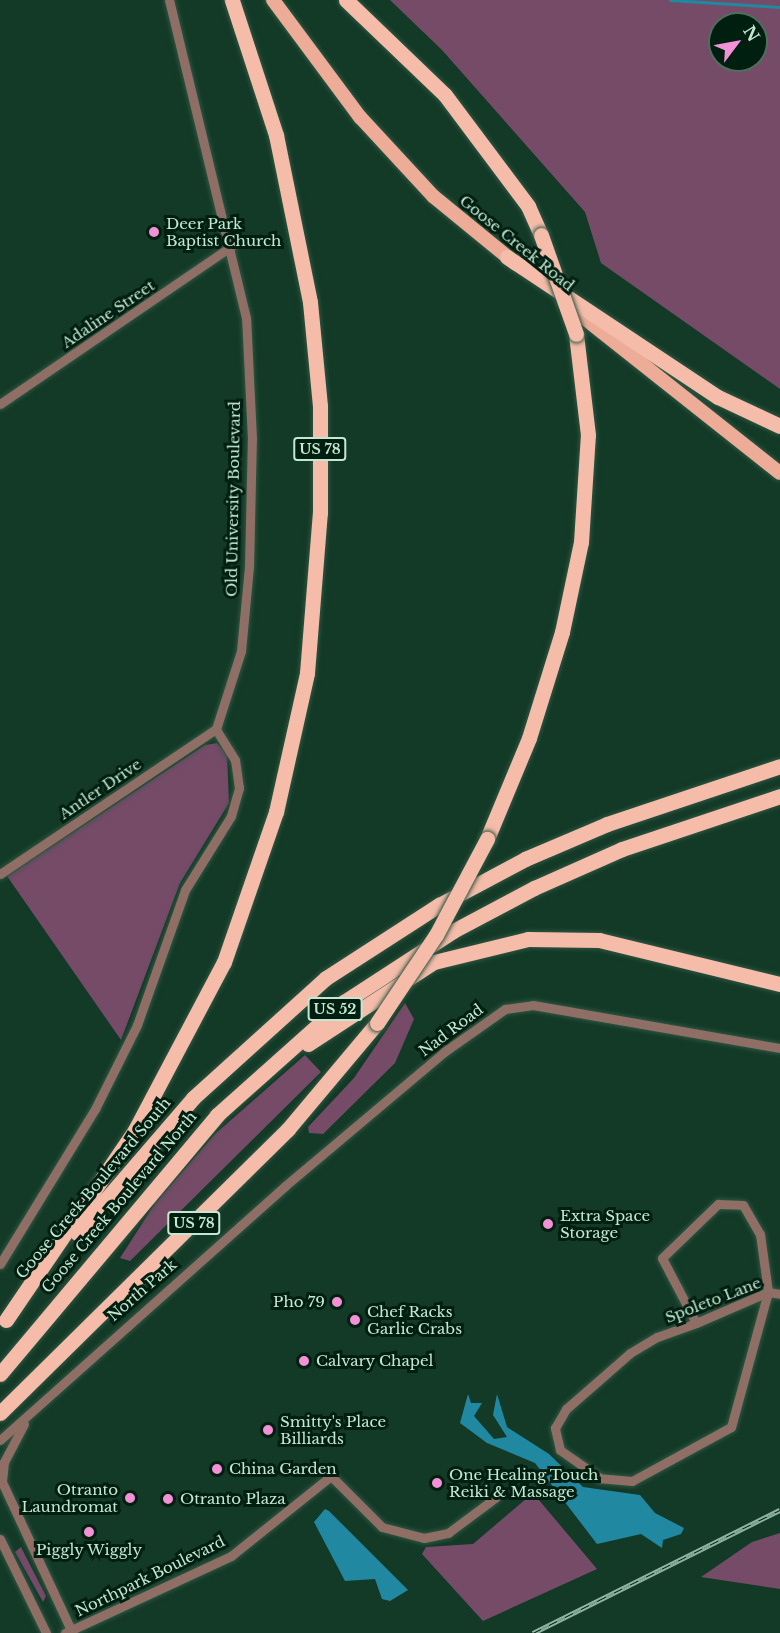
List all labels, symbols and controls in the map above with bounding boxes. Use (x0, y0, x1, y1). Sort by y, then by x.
north arrow (708, 12, 768, 72)
text: N (739, 22, 764, 45)
street label: Goose Creek Road (456, 191, 578, 295)
place label: Deer Park Baptist Church (166, 214, 281, 249)
marker: Deer Park Baptist Church (147, 225, 161, 239)
street label: Adaline Street (58, 276, 158, 352)
street label: Old University Boulevard (222, 401, 244, 597)
road number: US 78 (293, 438, 347, 460)
street label: Antler Drive (55, 755, 145, 823)
road number: US 52 (306, 998, 364, 1020)
street label: Nad Road (415, 1000, 487, 1060)
street label: Goose Creek Boulevard South (12, 1094, 174, 1282)
street label: Goose Creek Boulevard North (38, 1108, 200, 1296)
place label: Extra Space Storage (560, 1206, 650, 1241)
road number: US 78 (167, 1212, 221, 1234)
marker: Extra Space Storage (541, 1217, 555, 1231)
street label: North Park (104, 1255, 180, 1325)
street label: Spoleto Lane (663, 1274, 763, 1326)
place label: Pho 79 (273, 1293, 325, 1311)
marker: Pho 79 (330, 1295, 344, 1309)
place label: Chef Racks Garlic Crabs (367, 1302, 462, 1337)
marker: Chef Racks Garlic Crabs (348, 1313, 362, 1327)
place label: Calvary Chapel (316, 1352, 434, 1370)
marker: Calvary Chapel (297, 1354, 311, 1368)
place label: Smitty's Place Billiards (280, 1412, 386, 1447)
marker: Smitty's Place Billiards (261, 1423, 275, 1437)
place label: China Garden (229, 1460, 337, 1478)
marker: China Garden (210, 1462, 224, 1476)
place label: One Healing Touch Reiki & Massage (449, 1465, 599, 1500)
marker: One Healing Touch Reiki & Massage (430, 1476, 444, 1490)
place label: Otranto Laundromat (21, 1480, 118, 1515)
place label: Otranto Plaza (180, 1490, 286, 1508)
marker: Otranto Laundromat (123, 1491, 137, 1505)
marker: Otranto Plaza (161, 1492, 175, 1506)
marker: Piggly Wiggly (82, 1525, 96, 1539)
street label: Northpark Boulevard (72, 1532, 228, 1620)
place label: Piggly Wiggly (35, 1541, 143, 1559)

